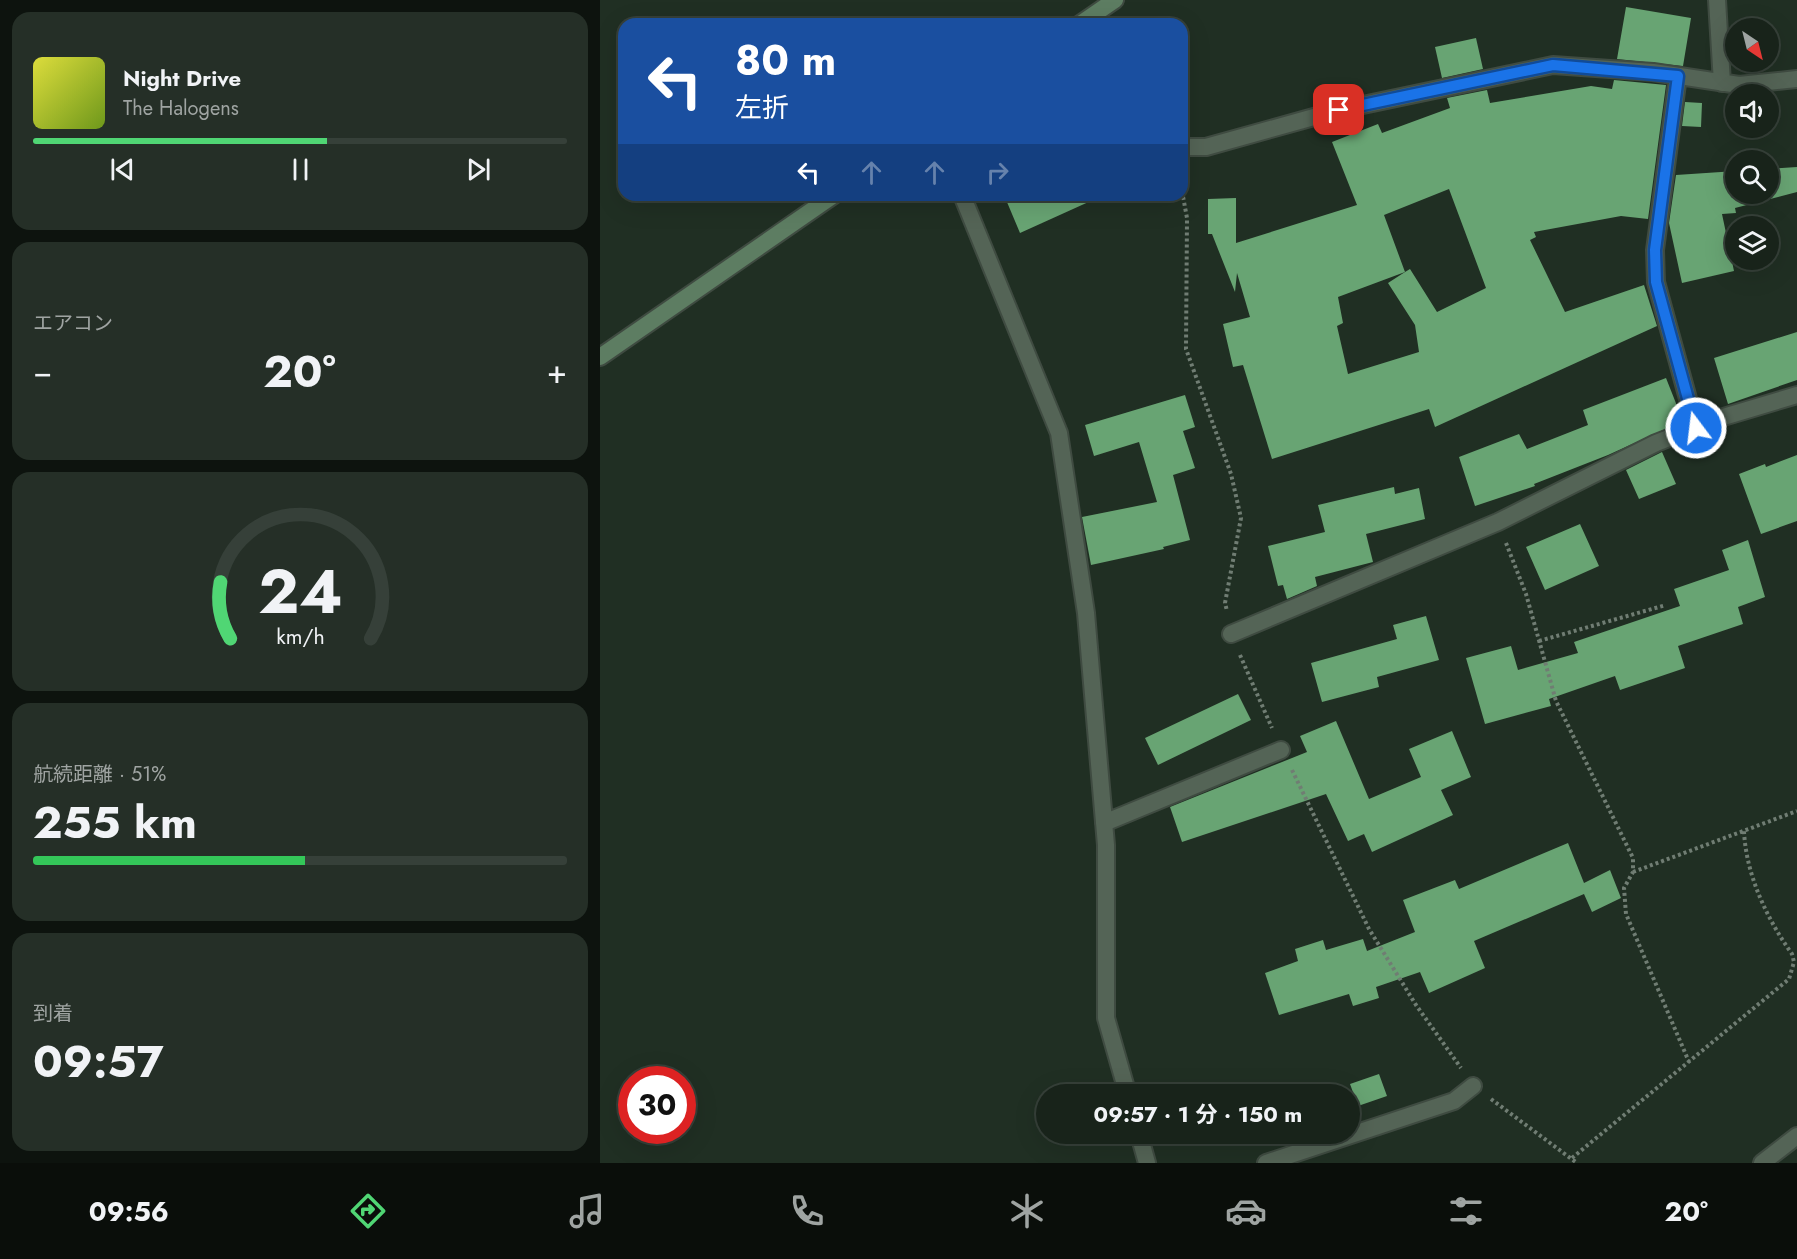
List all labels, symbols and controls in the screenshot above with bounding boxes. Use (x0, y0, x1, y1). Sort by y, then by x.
north arrow (1725, 18, 1779, 72)
map controls (1725, 18, 1779, 270)
text: 80 m (735, 30, 836, 91)
icon: left (636, 42, 714, 120)
text: Night Drive (123, 62, 241, 94)
pin (1313, 84, 1364, 135)
button: sound (1725, 84, 1779, 138)
text: 左折 (735, 88, 789, 127)
icon: arrive (1322, 93, 1355, 126)
text: The Halogens (123, 94, 239, 123)
button: search (1725, 150, 1779, 204)
icon: previous (106, 153, 139, 186)
icon: pause (284, 153, 317, 186)
icon: next (462, 153, 495, 186)
icon: left (792, 156, 825, 189)
icon: ahead (855, 156, 888, 189)
icon: ahead (918, 156, 951, 189)
icon: right (981, 156, 1014, 189)
button: layers (1725, 216, 1779, 270)
text: エアコン (33, 309, 113, 338)
text: 20° (263, 339, 336, 404)
text: − (33, 348, 52, 395)
text: + (547, 348, 567, 395)
position arrow (1664, 396, 1728, 460)
text: 24 (258, 546, 342, 636)
text: km/h (276, 621, 324, 652)
text: 航続距離 · 51% (33, 760, 166, 789)
text: 255 km (33, 790, 197, 855)
text: 到着 (33, 999, 73, 1028)
text: 09:57 (33, 1029, 164, 1094)
speed limit sign: 30 (618, 1066, 696, 1144)
text: 09:57 · 1 分 · 150 m (1094, 1098, 1302, 1130)
icon: directions (347, 1190, 389, 1232)
icon: music (566, 1190, 608, 1232)
icon: phone (786, 1190, 828, 1232)
icon: climate (1006, 1190, 1048, 1232)
icon: car (1225, 1190, 1267, 1232)
icon: filters (1445, 1190, 1487, 1232)
text: 09:56 (89, 1192, 169, 1231)
text: 20° (1665, 1192, 1708, 1231)

